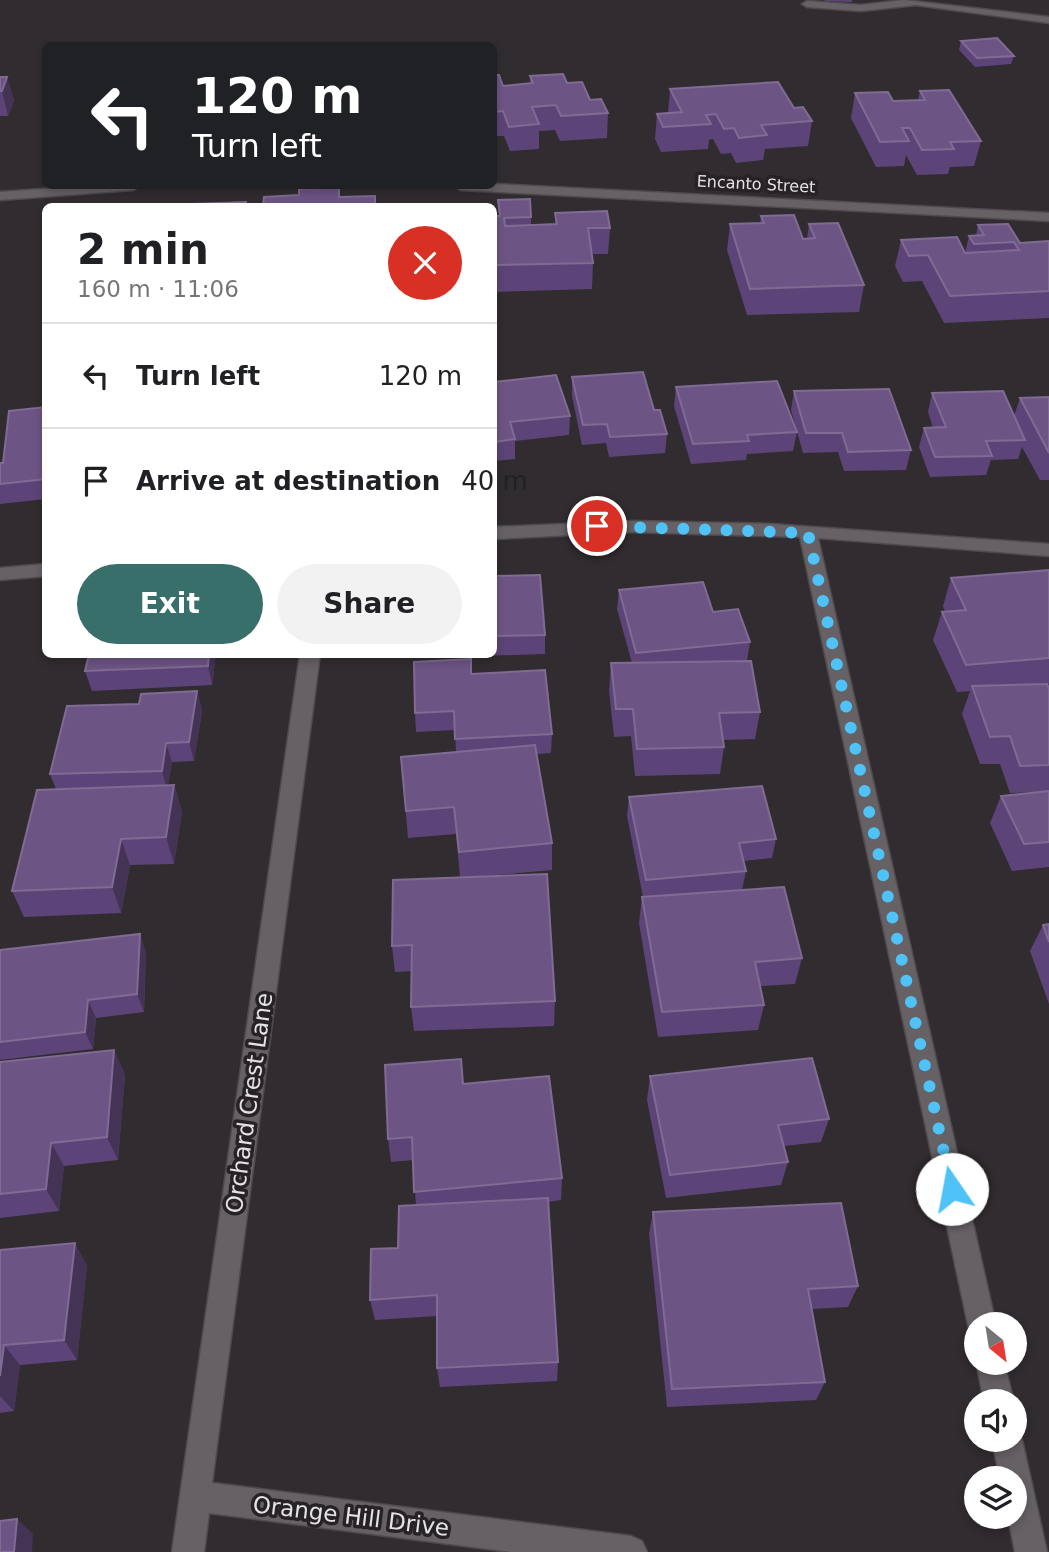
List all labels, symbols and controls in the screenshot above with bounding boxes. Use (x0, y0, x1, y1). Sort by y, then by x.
text: 120 m (192, 68, 362, 125)
icon: left (77, 70, 168, 161)
text: Turn left (192, 127, 322, 165)
street label: Encanto Street (696, 171, 816, 197)
text: 2 min (77, 225, 209, 274)
button: close (388, 226, 462, 300)
text: 160 m · 11:06 (77, 276, 239, 302)
icon: left (77, 357, 115, 395)
text: Turn left (136, 361, 260, 391)
text: 120 m (379, 361, 462, 391)
icon: arrive (77, 462, 115, 500)
text: Arrive at destination (136, 466, 440, 496)
text: 40 m (461, 466, 528, 496)
pin (567, 496, 627, 556)
icon: arrive (578, 507, 616, 545)
button: Exit (77, 564, 263, 644)
button: Share (277, 564, 462, 644)
street label: Orchard Crest Lane (221, 991, 277, 1215)
position arrow (915, 1152, 989, 1226)
north arrow (964, 1312, 1027, 1376)
map controls (964, 1312, 1027, 1529)
button: sound (964, 1389, 1027, 1452)
button: layers (964, 1466, 1027, 1529)
street label: Orange Hill Drive (251, 1491, 451, 1541)

